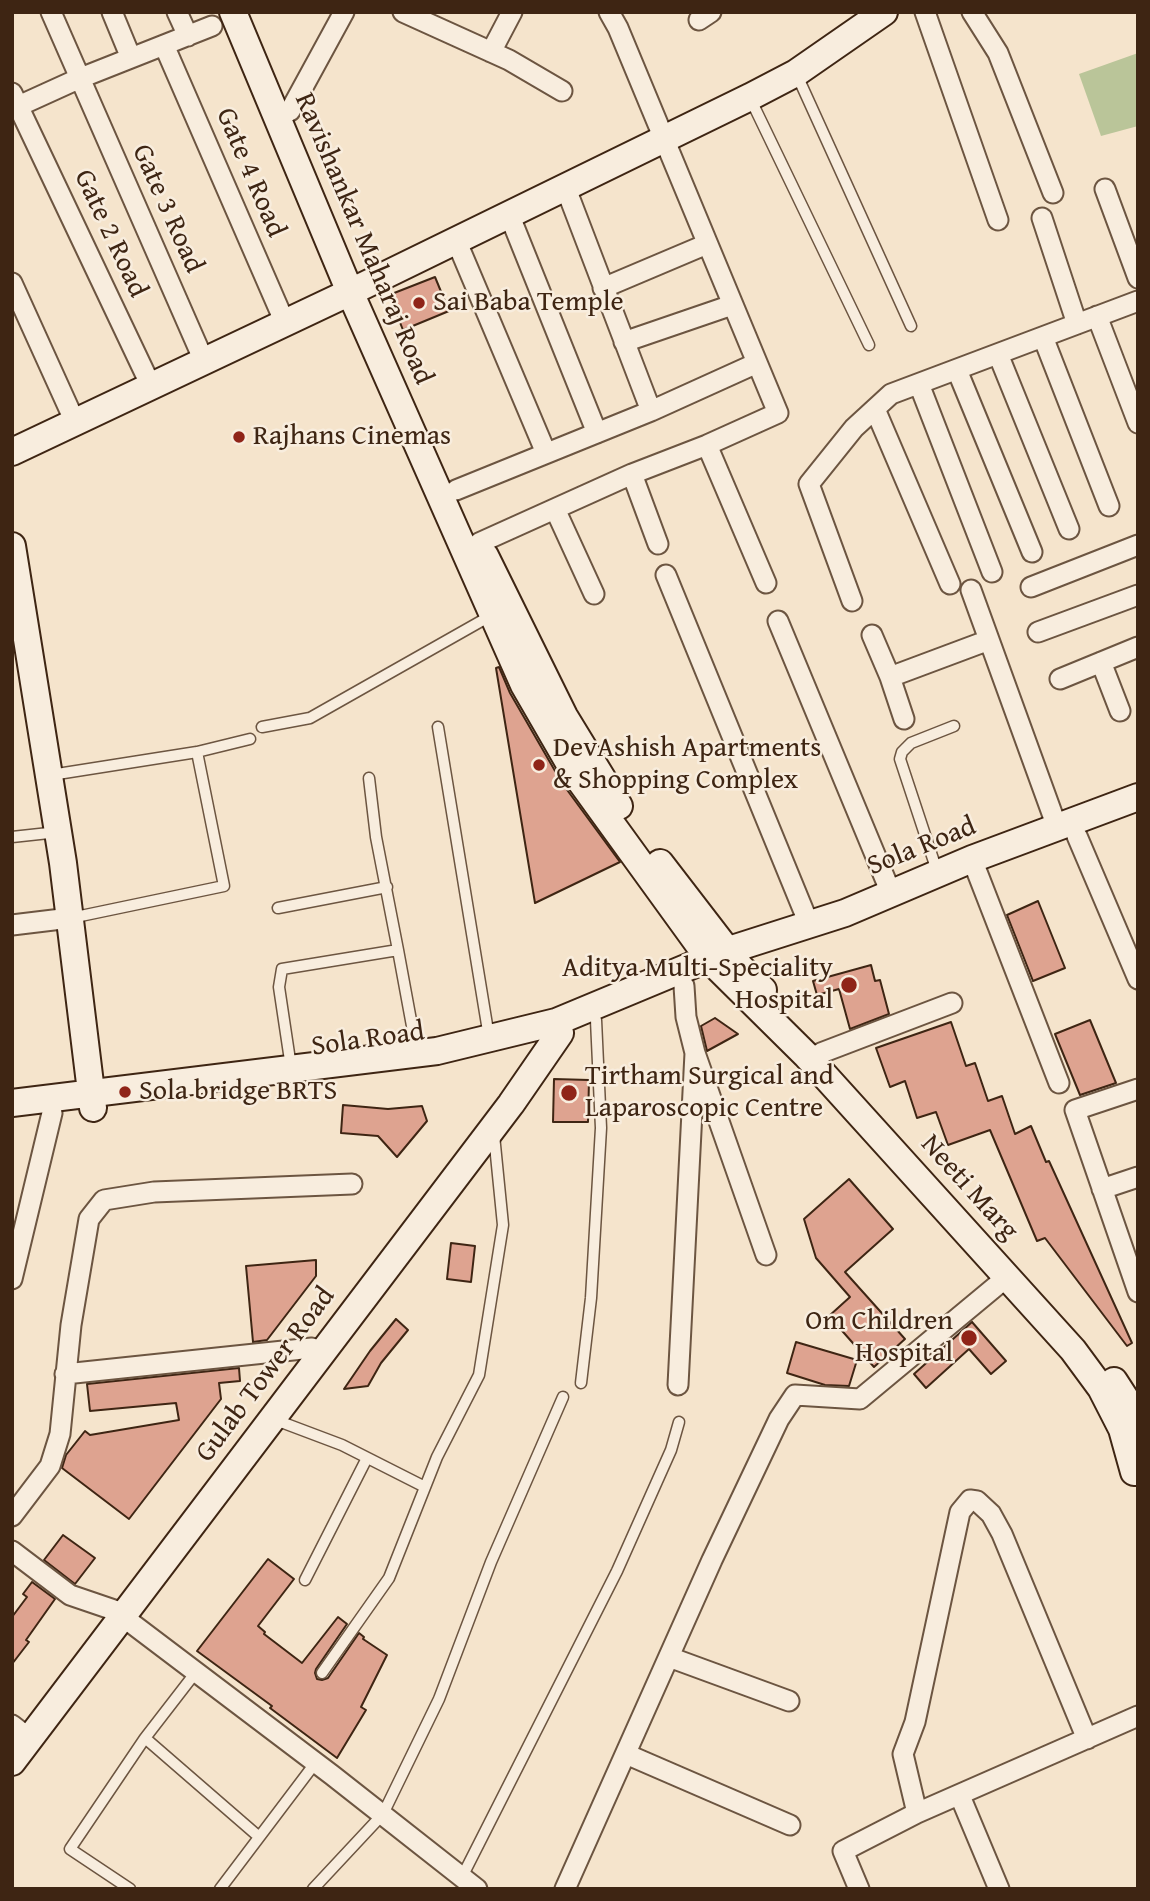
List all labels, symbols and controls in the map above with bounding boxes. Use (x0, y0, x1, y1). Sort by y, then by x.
street label: Ravishankar Maharaj Road (286, 88, 440, 390)
street label: Gate 4 Road (208, 103, 292, 243)
street label: Gate 3 Road (124, 140, 210, 278)
street label: Gate 2 Road (66, 165, 154, 303)
place label: Sai Baba Temple (433, 286, 624, 320)
marker: Sai Baba Temple (411, 295, 427, 311)
place label: Rajhans Cinemas (253, 420, 451, 454)
marker: Rajhans Cinemas (231, 429, 247, 445)
place label: DevAshish Apartments & Shopping Complex (553, 732, 821, 798)
marker: DevAshish Apartments & Shopping Complex (531, 757, 547, 773)
street label: Sola Road (863, 810, 981, 884)
place label: Aditya Multi-Speciality Hospital (562, 952, 833, 1018)
marker: Aditya Multi-Speciality Hospital (839, 975, 859, 995)
street label: Sola Road (309, 1015, 427, 1065)
place label: Tirtham Surgical and Laparoscopic Centre (585, 1060, 834, 1126)
place label: Sola bridge BRTS (139, 1075, 337, 1109)
marker: Tirtham Surgical and Laparoscopic Centre (559, 1083, 579, 1103)
marker: Sola bridge BRTS (117, 1084, 133, 1100)
street label: Neeti Marg (913, 1128, 1025, 1248)
street label: Gulab Tower Road (189, 1281, 343, 1469)
place label: Om Children Hospital (805, 1305, 953, 1371)
marker: Om Children Hospital (959, 1328, 979, 1348)

